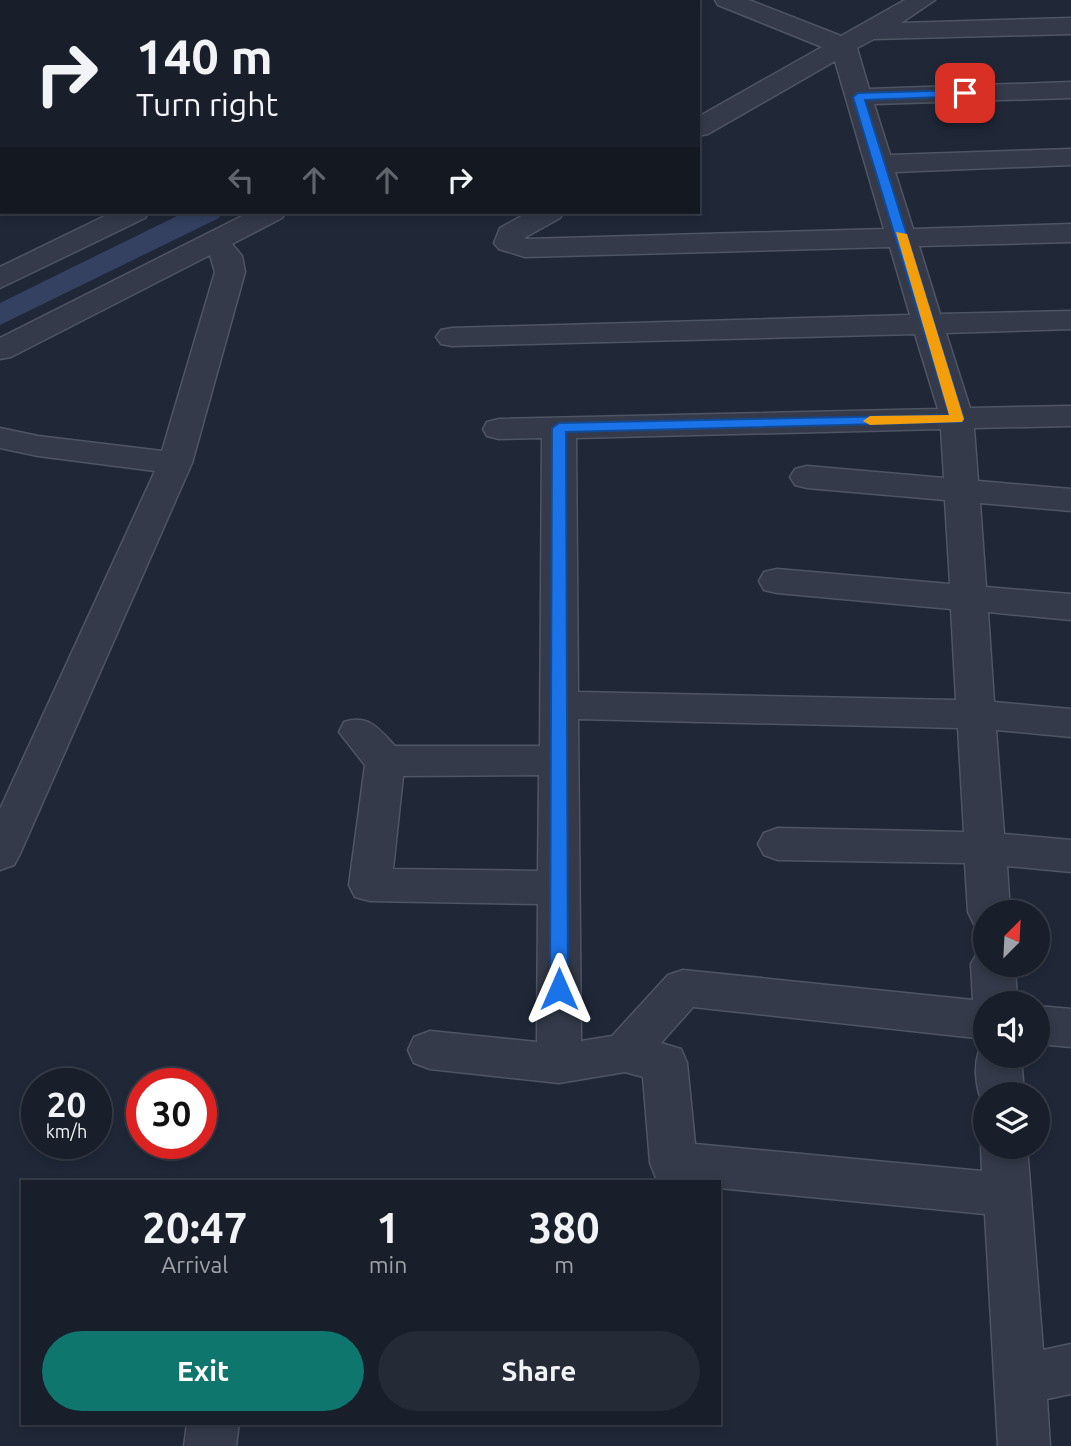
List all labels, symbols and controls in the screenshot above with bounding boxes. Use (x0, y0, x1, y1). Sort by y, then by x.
icon: right (21, 28, 112, 119)
text: 140 m (136, 28, 273, 83)
pin (935, 63, 995, 123)
icon: arrive (946, 74, 984, 112)
text: Turn right (136, 86, 278, 122)
icon: left (222, 161, 260, 199)
icon: ahead (295, 161, 333, 199)
icon: ahead (368, 161, 406, 199)
icon: right (441, 161, 479, 199)
north arrow (973, 900, 1050, 976)
map controls (973, 900, 1050, 1159)
position arrow (522, 952, 596, 1026)
button: sound (973, 991, 1050, 1068)
speed limit sign: 30 (126, 1068, 217, 1159)
button: layers (973, 1082, 1050, 1159)
text: 20 (47, 1084, 86, 1124)
text: km/h (46, 1121, 87, 1141)
text: 20:47 (142, 1204, 247, 1251)
text: 1 (376, 1204, 400, 1251)
text: 380 (529, 1204, 600, 1251)
text: Arrival (161, 1252, 228, 1277)
text: min (369, 1252, 407, 1277)
text: m (554, 1252, 574, 1277)
button: Exit (42, 1331, 364, 1411)
button: Share (378, 1331, 700, 1411)

